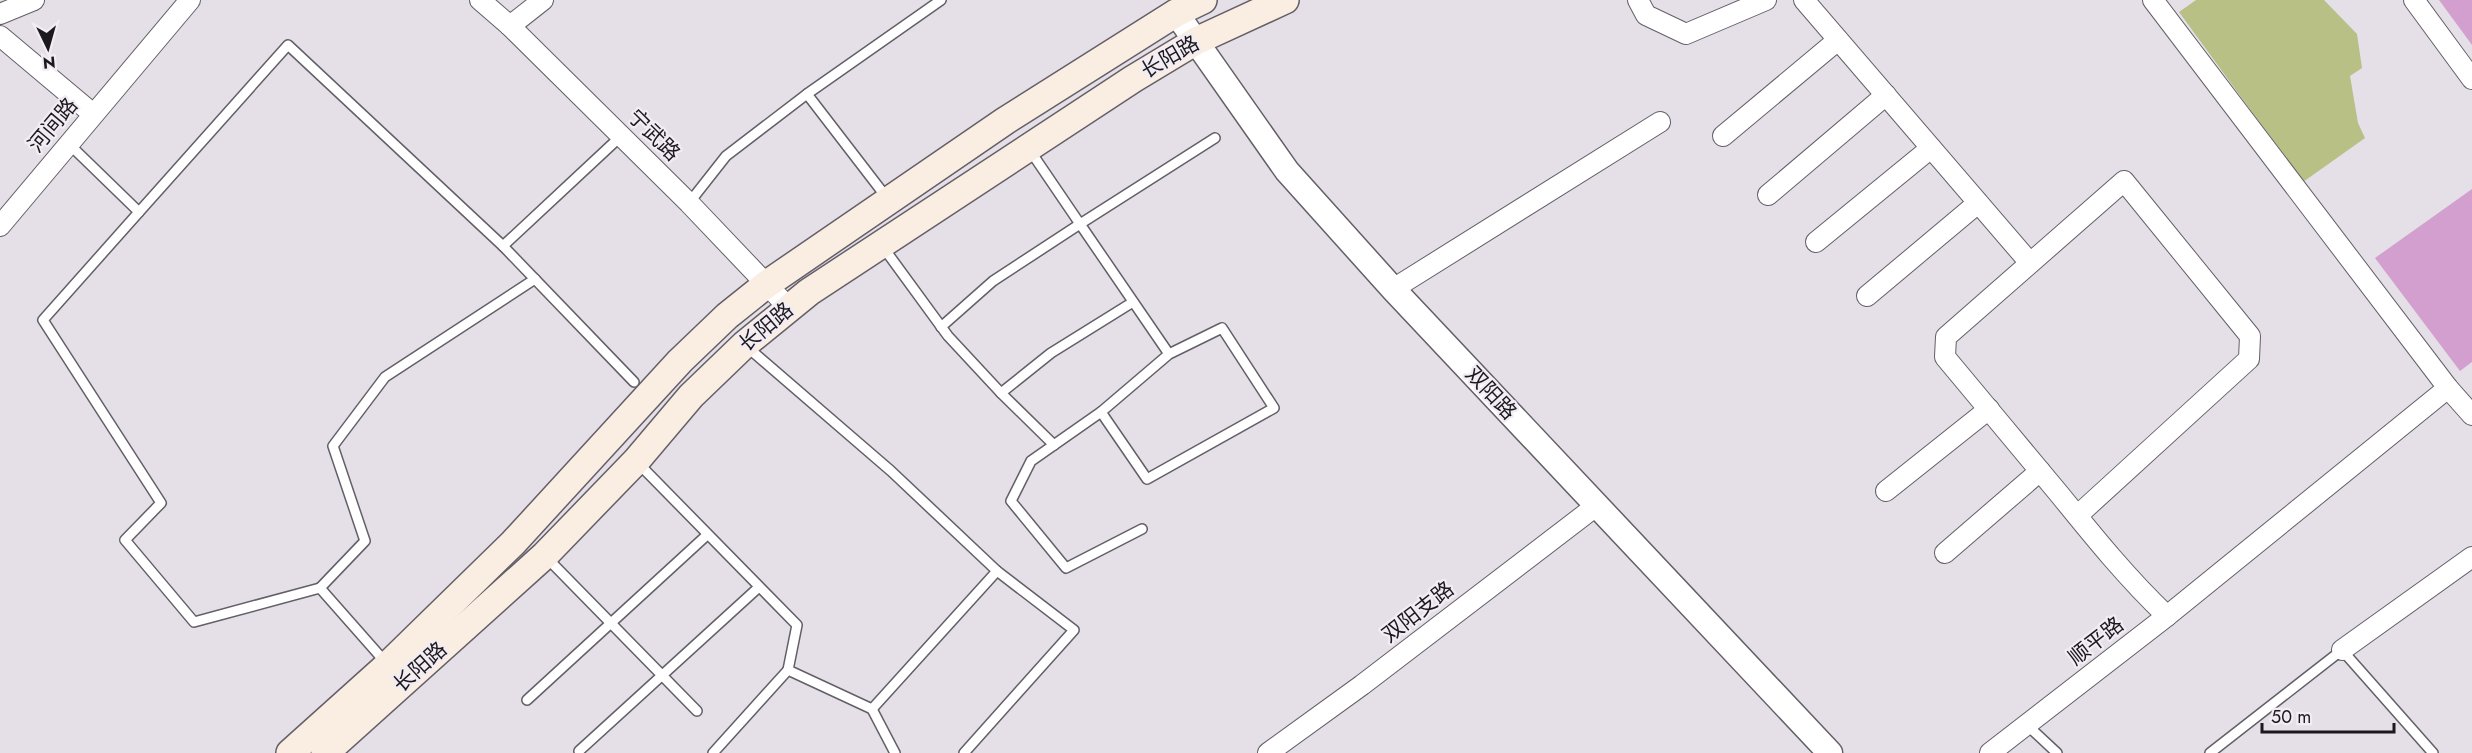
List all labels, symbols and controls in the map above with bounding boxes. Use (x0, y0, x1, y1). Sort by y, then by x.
north arrow (18, 18, 78, 78)
street label: 长阳路 (1135, 28, 1205, 86)
text: N (42, 50, 57, 74)
street label: 河间路 (21, 91, 85, 159)
street label: 宁武路 (621, 102, 687, 168)
street label: 长阳路 (732, 295, 800, 359)
street label: 双阳路 (1459, 360, 1523, 426)
street label: 双阳支路 (1376, 574, 1460, 650)
street label: 顺平路 (2062, 610, 2130, 672)
street label: 长阳路 (387, 635, 453, 699)
scale bar (2262, 696, 2394, 734)
text: 50 m (2271, 704, 2311, 730)

